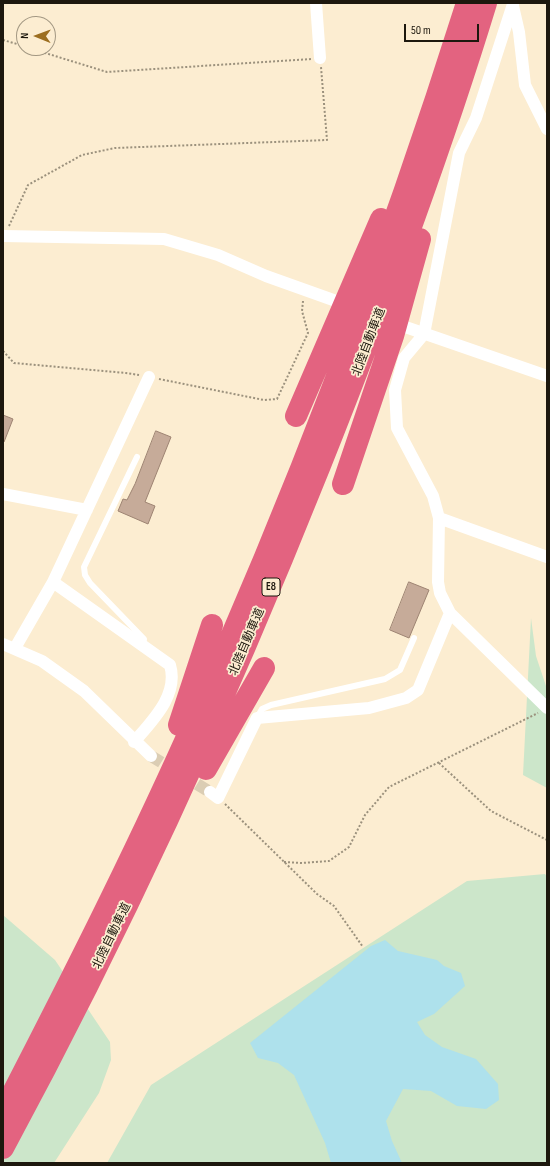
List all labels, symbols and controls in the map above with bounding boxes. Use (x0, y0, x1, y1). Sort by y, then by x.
north arrow (16, 16, 56, 56)
scale bar (406, 16, 481, 42)
text: 50 m (411, 23, 431, 38)
text: N (18, 33, 31, 39)
street label: 北陸自動車道 (349, 306, 389, 378)
road number: E8 (262, 578, 280, 596)
street label: 北陸自動車道 (226, 606, 268, 678)
street label: 北陸自動車道 (90, 900, 134, 972)

